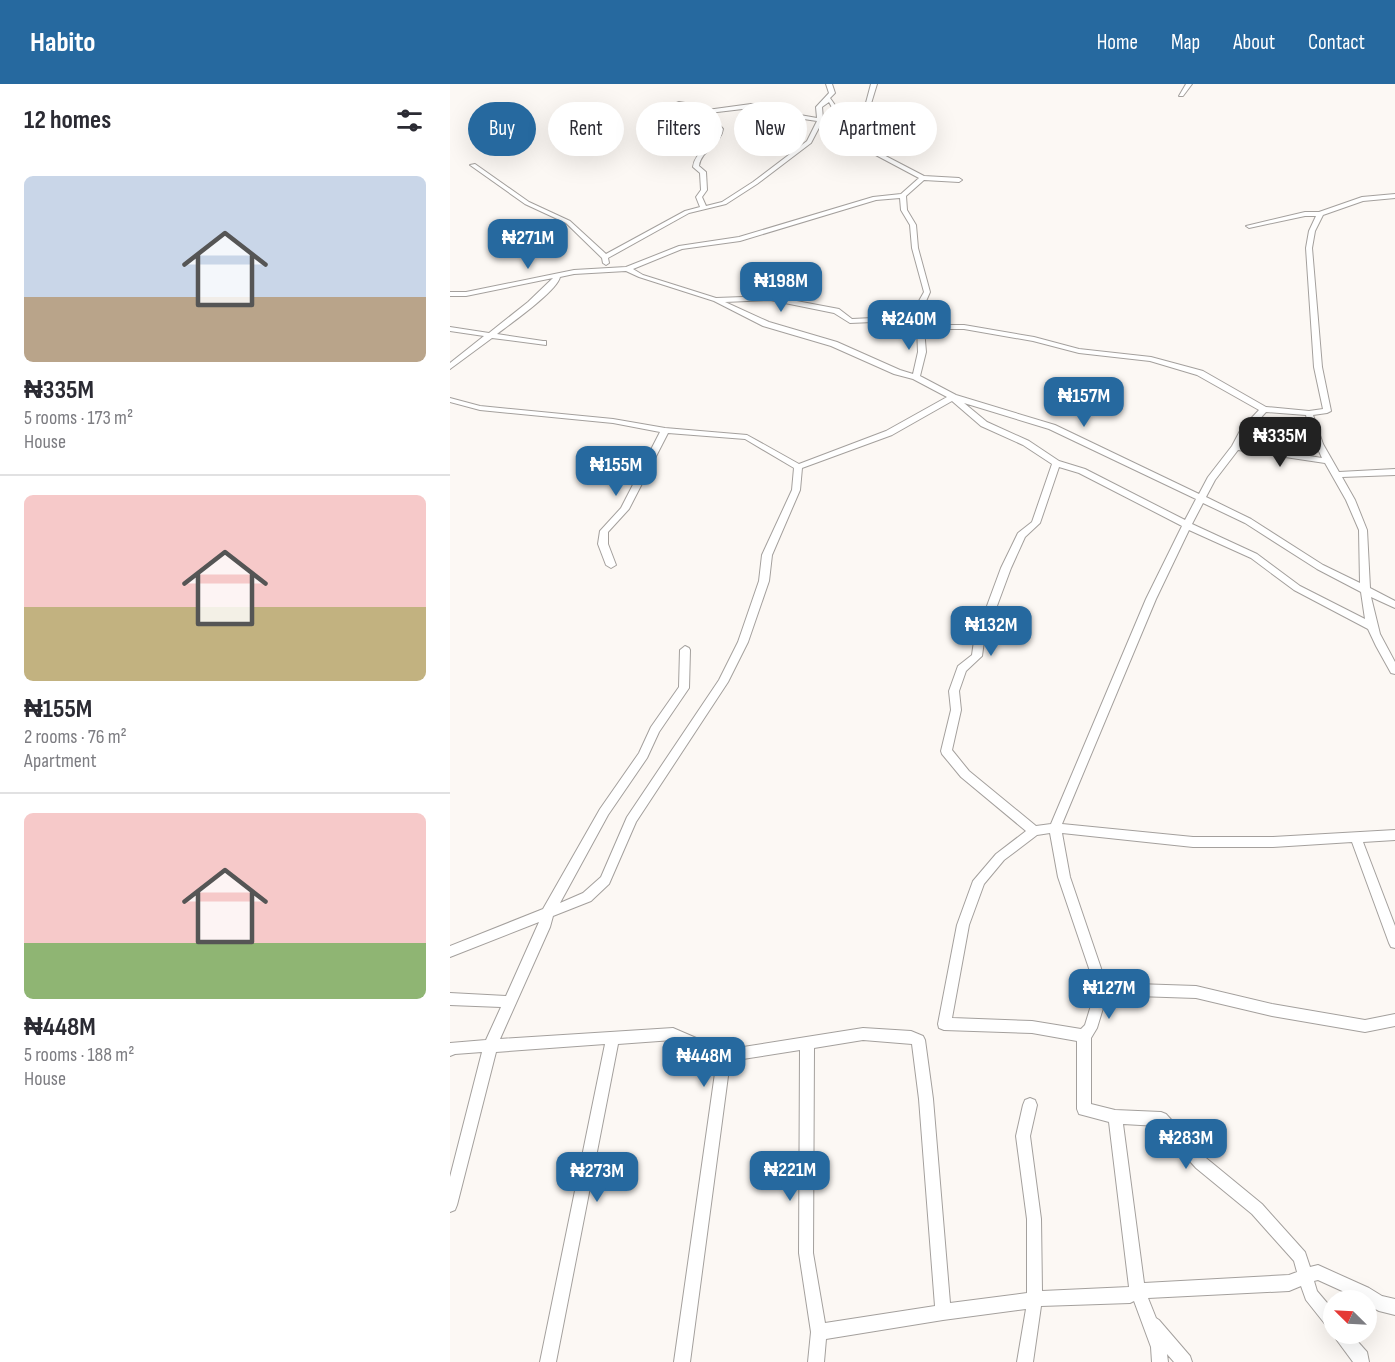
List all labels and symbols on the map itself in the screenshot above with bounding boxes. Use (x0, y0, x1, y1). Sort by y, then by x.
pin: ₦271M (486, 219, 570, 270)
pin: ₦198M (739, 262, 823, 313)
pin: ₦240M (867, 300, 951, 351)
pin: ₦157M (1042, 377, 1126, 428)
pin: ₦335M (1238, 417, 1322, 468)
pin: ₦155M (574, 446, 658, 497)
pin: ₦132M (949, 606, 1033, 657)
pin: ₦127M (1067, 969, 1151, 1020)
pin: ₦448M (662, 1037, 746, 1088)
pin: ₦283M (1144, 1119, 1228, 1170)
pin: ₦221M (748, 1151, 832, 1202)
pin: ₦273M (555, 1152, 639, 1203)
north arrow (1323, 1290, 1377, 1344)

